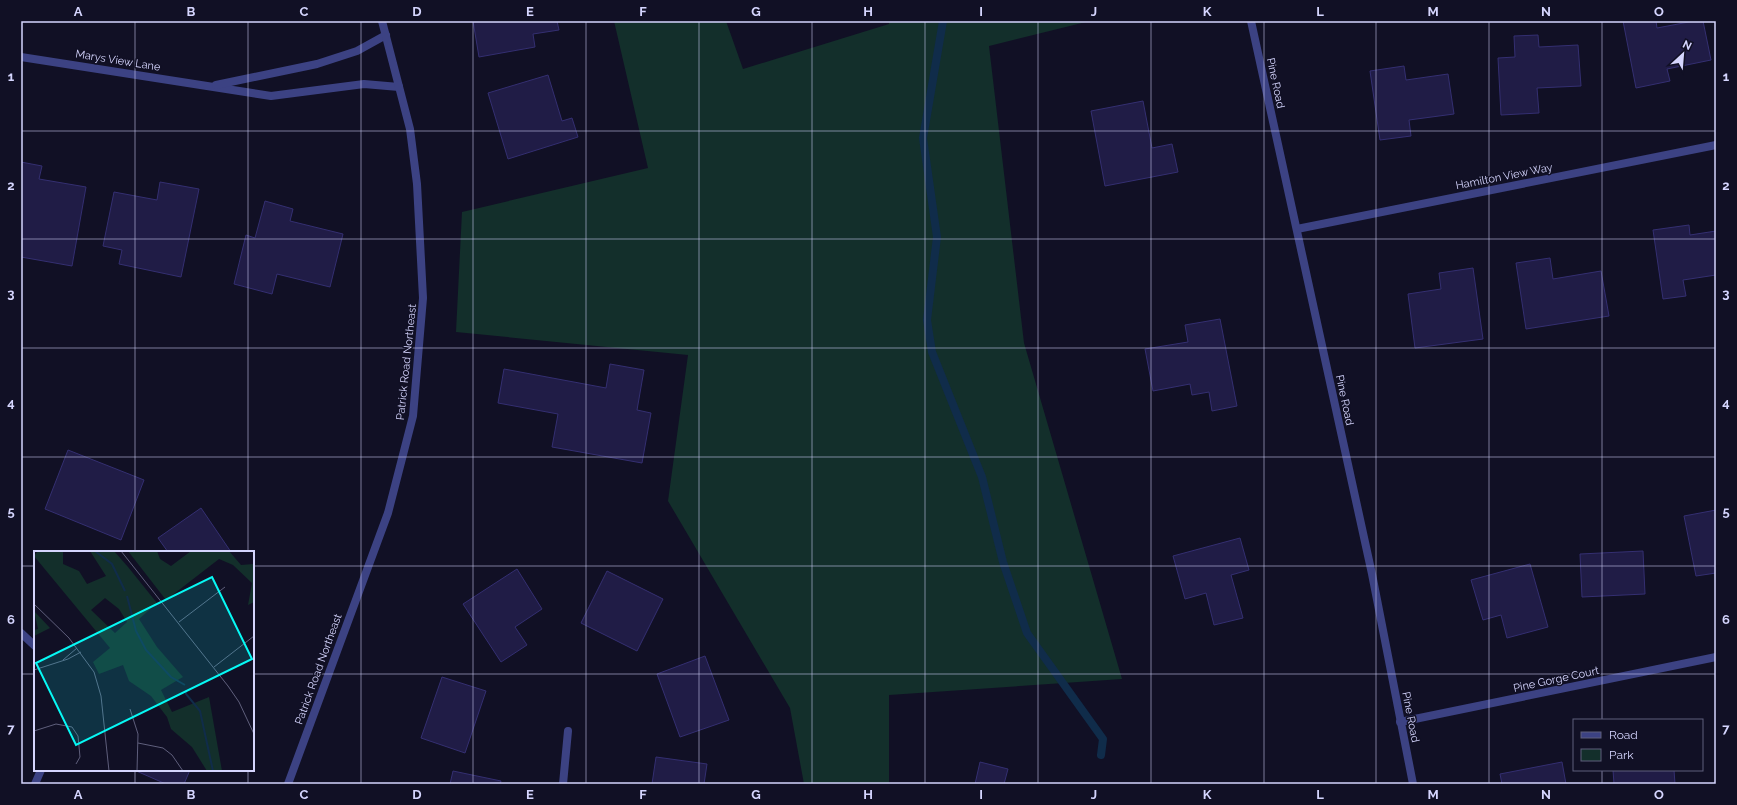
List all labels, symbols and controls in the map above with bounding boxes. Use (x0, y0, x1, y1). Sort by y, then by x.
text: A (74, 4, 83, 19)
text: B (187, 4, 196, 19)
text: C (300, 4, 309, 19)
text: D (412, 4, 422, 19)
text: E (526, 4, 534, 19)
text: F (639, 4, 647, 19)
text: G (751, 4, 761, 19)
text: H (863, 4, 873, 19)
text: I (979, 4, 983, 19)
text: J (1091, 4, 1097, 19)
text: K (1203, 4, 1212, 19)
text: L (1316, 4, 1324, 19)
text: M (1427, 4, 1439, 19)
text: N (1541, 4, 1551, 19)
text: O (1654, 4, 1664, 19)
north arrow (1663, 34, 1703, 74)
text: N (1681, 38, 1694, 53)
street label: Marys View Lane (74, 47, 162, 74)
street label: Pine Road (1264, 57, 1287, 110)
text: 1 (8, 69, 15, 84)
text: 1 (1723, 69, 1730, 84)
street label: Hamilton View Way (1455, 161, 1554, 192)
text: 2 (7, 178, 15, 193)
text: 2 (1722, 178, 1730, 193)
text: 3 (7, 286, 15, 301)
text: 3 (1722, 286, 1730, 301)
street label: Patrick Road Northeast (394, 303, 419, 421)
street label: Pine Road (1333, 374, 1356, 427)
text: 4 (7, 395, 15, 410)
text: 4 (1722, 395, 1730, 410)
text: 5 (7, 504, 15, 519)
text: 5 (1722, 504, 1730, 519)
inset map (34, 551, 254, 771)
text: 6 (7, 612, 15, 627)
street label: Patrick Road Northeast (292, 612, 345, 726)
text: 6 (1722, 612, 1730, 627)
street label: Pine Gorge Court (1512, 664, 1600, 695)
street label: Pine Road (1399, 691, 1422, 744)
legend (1573, 719, 1703, 771)
text: 7 (7, 721, 15, 736)
text: 7 (1722, 721, 1730, 736)
text: Road (1609, 728, 1638, 742)
text: Park (1609, 748, 1634, 762)
text: A (74, 787, 83, 802)
text: B (187, 787, 196, 802)
text: C (300, 787, 309, 802)
text: D (412, 787, 422, 802)
text: E (526, 787, 534, 802)
text: F (639, 787, 647, 802)
text: G (751, 787, 761, 802)
text: H (863, 787, 873, 802)
text: I (979, 787, 983, 802)
text: J (1091, 787, 1097, 802)
text: K (1203, 787, 1212, 802)
text: L (1316, 787, 1324, 802)
text: M (1427, 787, 1439, 802)
text: N (1541, 787, 1551, 802)
text: O (1654, 787, 1664, 802)

